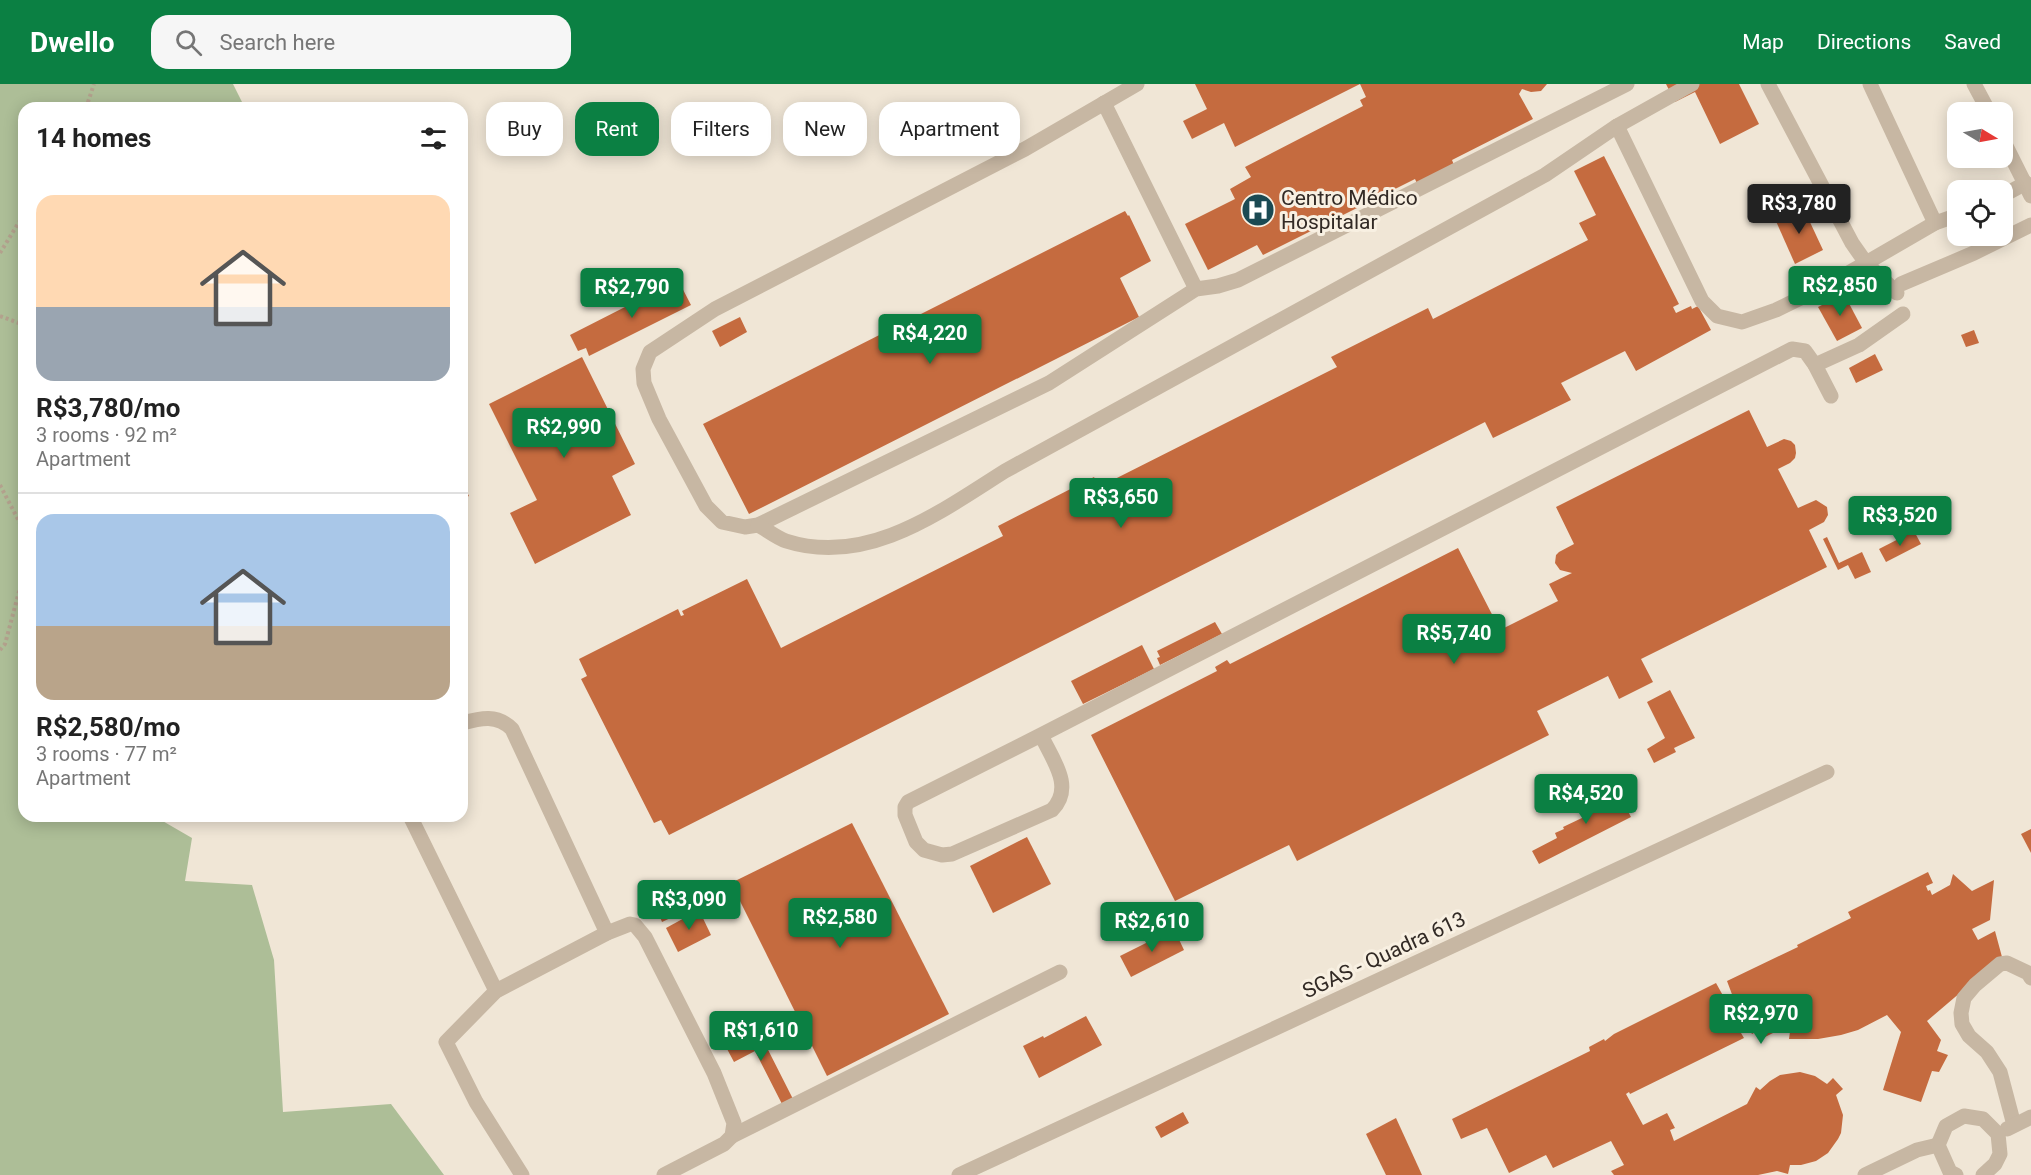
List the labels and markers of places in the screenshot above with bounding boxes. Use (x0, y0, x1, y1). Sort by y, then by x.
pin: R$3,780 (1744, 184, 1854, 235)
place label: Centro Médico Hospitalar (1281, 186, 1418, 234)
hospital icon: Centro Médico Hospitalar (1240, 192, 1276, 228)
pin: R$2,850 (1785, 266, 1895, 317)
pin: R$2,790 (577, 268, 687, 319)
pin: R$4,220 (875, 314, 985, 365)
pin: R$2,990 (509, 408, 619, 459)
pin: R$3,650 (1066, 478, 1176, 529)
pin: R$3,520 (1845, 496, 1955, 547)
pin: R$5,740 (1399, 614, 1509, 665)
pin: R$4,520 (1531, 774, 1641, 825)
pin: R$3,090 (634, 880, 744, 931)
pin: R$2,580 (785, 898, 895, 949)
pin: R$2,610 (1097, 902, 1207, 953)
pin: R$2,970 (1706, 994, 1816, 1045)
pin: R$1,610 (706, 1011, 816, 1062)

